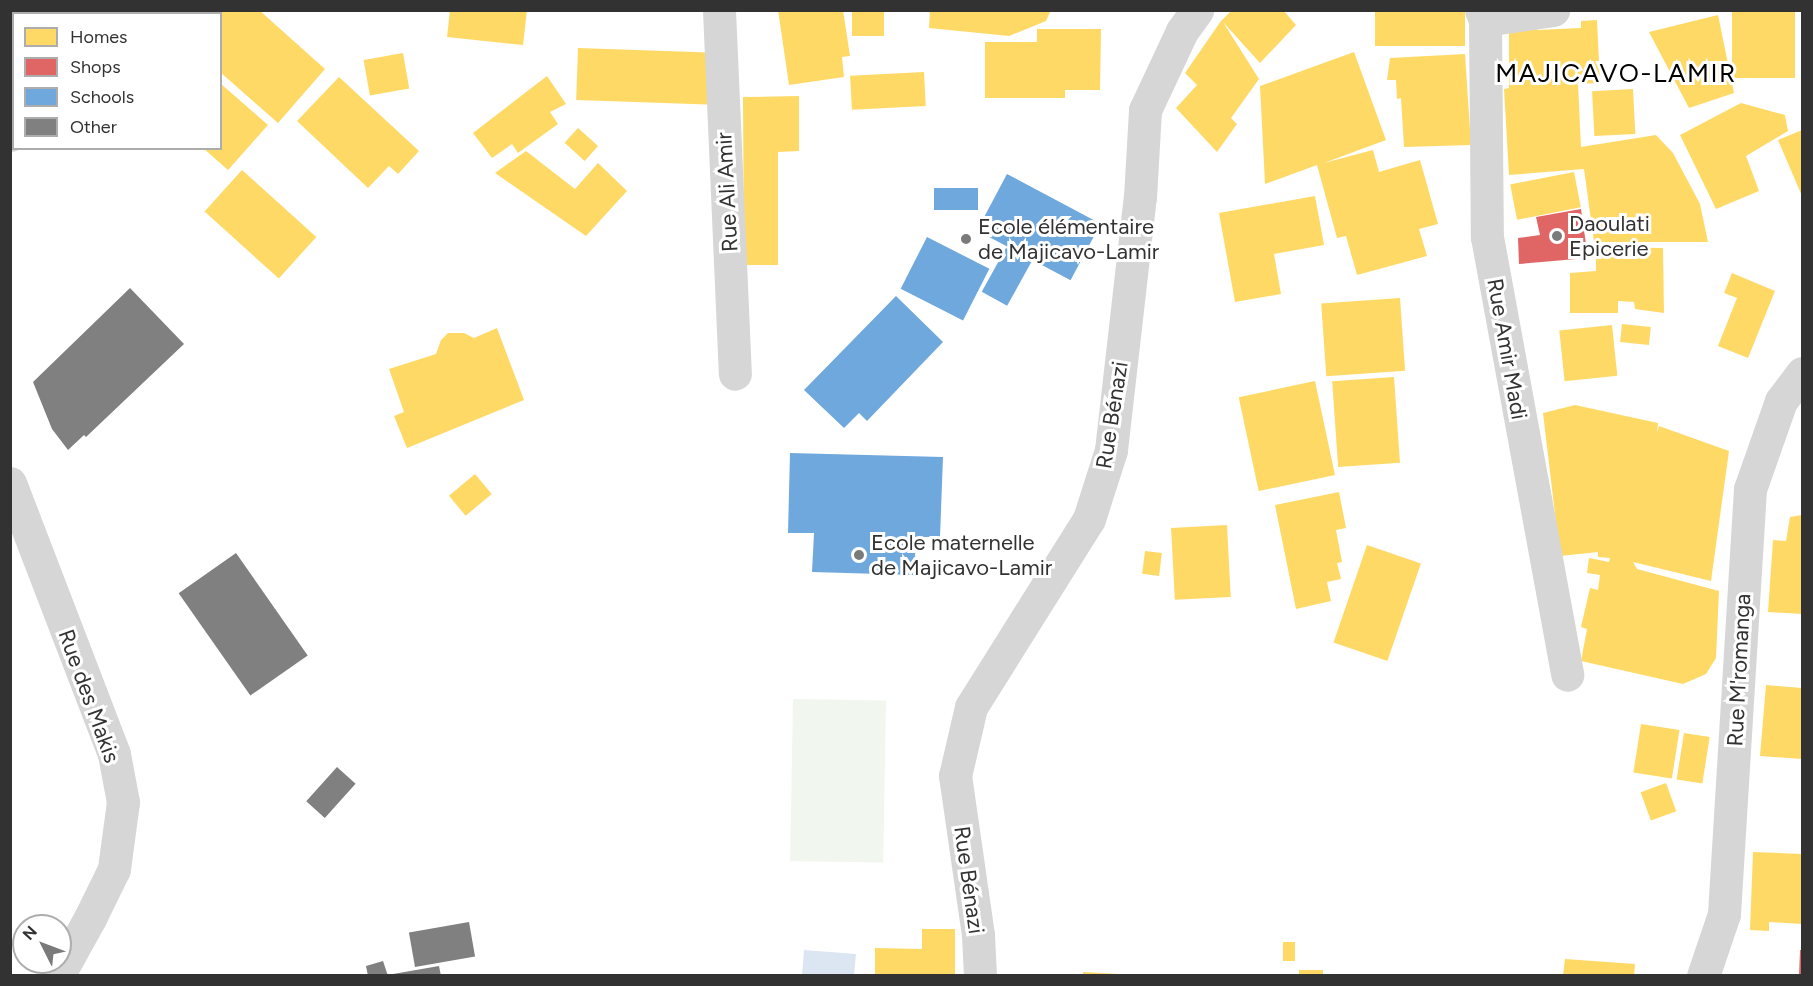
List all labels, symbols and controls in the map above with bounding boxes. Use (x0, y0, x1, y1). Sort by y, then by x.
legend (12, 12, 222, 150)
text: Homes (70, 26, 128, 48)
text: Shops (70, 56, 121, 78)
district label: MAJICAVO-LAMIR (1495, 58, 1737, 90)
text: Schools (70, 86, 134, 108)
text: Other (70, 116, 117, 138)
street label: Rue Ali Amir (711, 131, 743, 253)
place label: Daoulati Epicerie (1569, 210, 1650, 262)
place label: Ecole élémentaire de Majicavo-Lamir (978, 213, 1159, 264)
marker: Daoulati Epicerie (1550, 229, 1564, 243)
marker: Ecole élémentaire de Majicavo-Lamir (959, 232, 973, 246)
street label: Rue Amir Madi (1482, 276, 1532, 422)
street label: Rue Bénazi (1090, 359, 1134, 471)
place label: Ecole maternelle de Majicavo-Lamir (871, 529, 1052, 580)
marker: Ecole maternelle de Majicavo-Lamir (852, 548, 866, 562)
street label: Rue M'romanga (1722, 593, 1756, 747)
street label: Rue des Makis (53, 626, 125, 766)
street label: Rue Bénazi (948, 825, 990, 935)
north arrow (12, 914, 72, 974)
text: N (19, 922, 41, 944)

